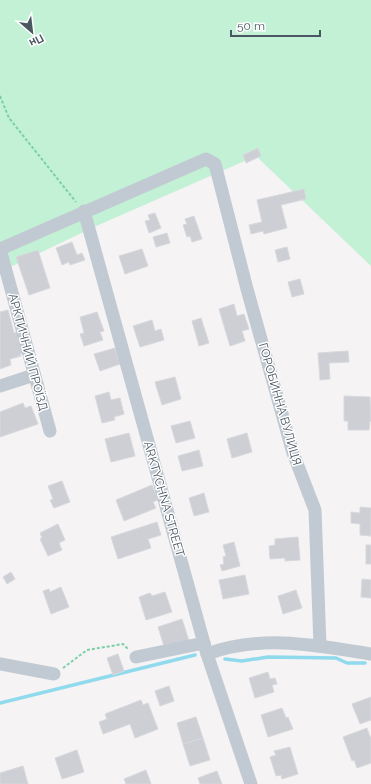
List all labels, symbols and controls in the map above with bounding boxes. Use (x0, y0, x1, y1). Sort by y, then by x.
north arrow (12, 12, 52, 52)
scale bar (231, 12, 320, 38)
text: 50 m (237, 19, 265, 33)
text: Пн (27, 31, 46, 50)
street label: АРКТИЧНИЙ ПРОЇЗД (6, 292, 50, 412)
street label: ГОРОБИННА ВУЛИЦЯ (256, 341, 304, 467)
street label: ARKTYCHNA STREET (141, 440, 187, 559)

